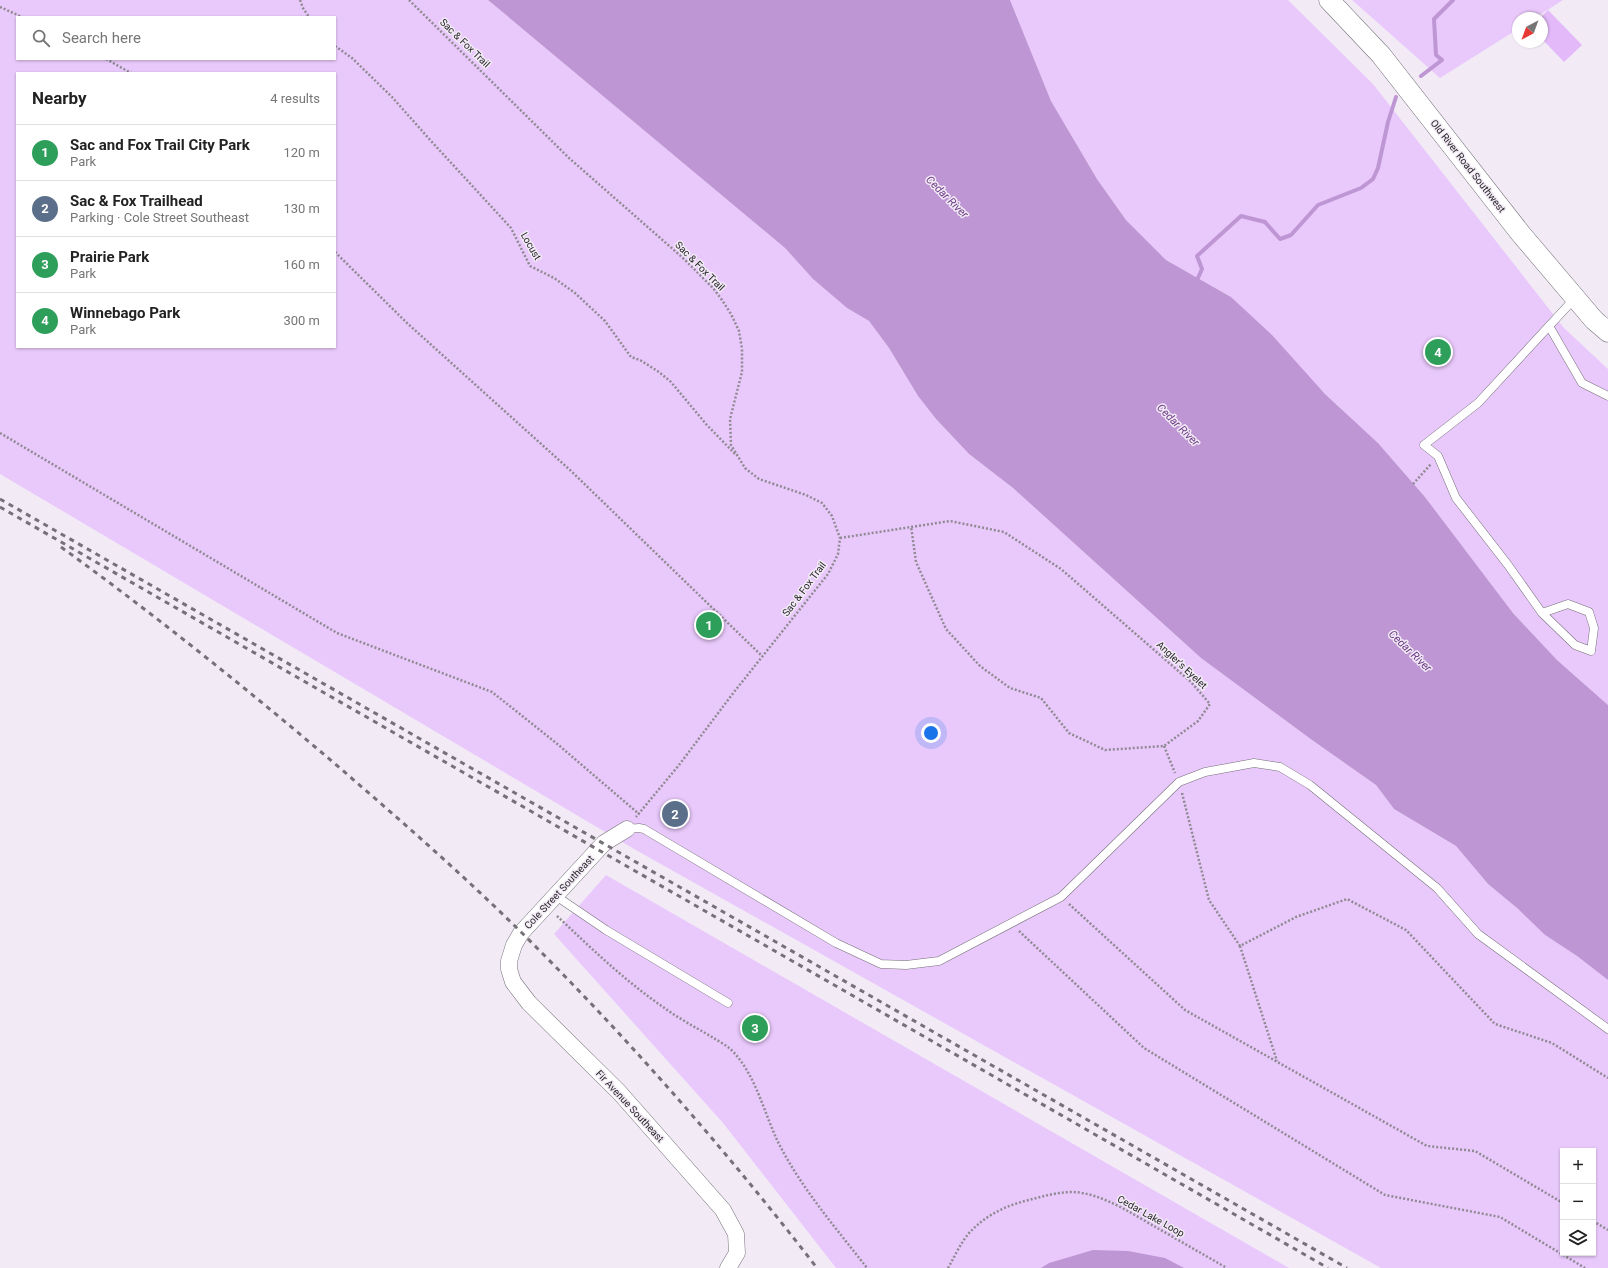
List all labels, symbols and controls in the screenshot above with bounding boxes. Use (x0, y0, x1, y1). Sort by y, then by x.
north arrow (1512, 12, 1548, 48)
search box (16, 16, 336, 60)
street label: Sac & Fox Trail (438, 16, 492, 70)
icon: search (30, 27, 52, 49)
text: Search here (62, 29, 141, 47)
text: Nearby (32, 88, 87, 108)
text: 4 results (270, 91, 320, 106)
street label: Old River Road Southwest (1428, 117, 1508, 215)
text: Sac and Fox Trail City Park (70, 136, 250, 154)
text: 1 (41, 145, 49, 160)
text: 120 m (283, 145, 320, 160)
text: Park (70, 154, 96, 169)
water label: Cedar River (923, 173, 971, 221)
text: Sac & Fox Trailhead (70, 192, 203, 210)
text: 2 (41, 201, 49, 216)
text: 130 m (283, 201, 320, 216)
text: Parking · Cole Street Southeast (70, 210, 249, 225)
street label: Locust (519, 230, 543, 262)
street label: Sac & Fox Trail (673, 239, 727, 293)
text: Prairie Park (70, 248, 149, 266)
text: 3 (41, 257, 49, 272)
text: 160 m (283, 257, 320, 272)
text: Park (70, 266, 96, 281)
text: Winnebago Park (70, 304, 180, 322)
text: 4 (41, 313, 49, 328)
text: 300 m (283, 313, 320, 328)
text: Park (70, 322, 96, 337)
pin: 4 (1425, 337, 1451, 367)
water label: Cedar River (1154, 401, 1202, 449)
street label: Sac & Fox Trail (780, 560, 828, 618)
pin: 1 (696, 610, 722, 640)
water label: Cedar River (1386, 627, 1434, 675)
street label: Angler's Eyelet (1155, 639, 1209, 691)
your location (921, 723, 941, 743)
pin: 2 (662, 799, 688, 829)
street label: Cole Street Southeast (522, 853, 596, 931)
pin: 3 (742, 1013, 768, 1043)
street label: Fir Avenue Southeast (594, 1068, 666, 1144)
map controls (1560, 1148, 1596, 1256)
button: + (1560, 1148, 1596, 1184)
button: − (1560, 1184, 1596, 1220)
street label: Cedar Lake Loop (1116, 1193, 1187, 1239)
button: layers (1560, 1220, 1596, 1256)

